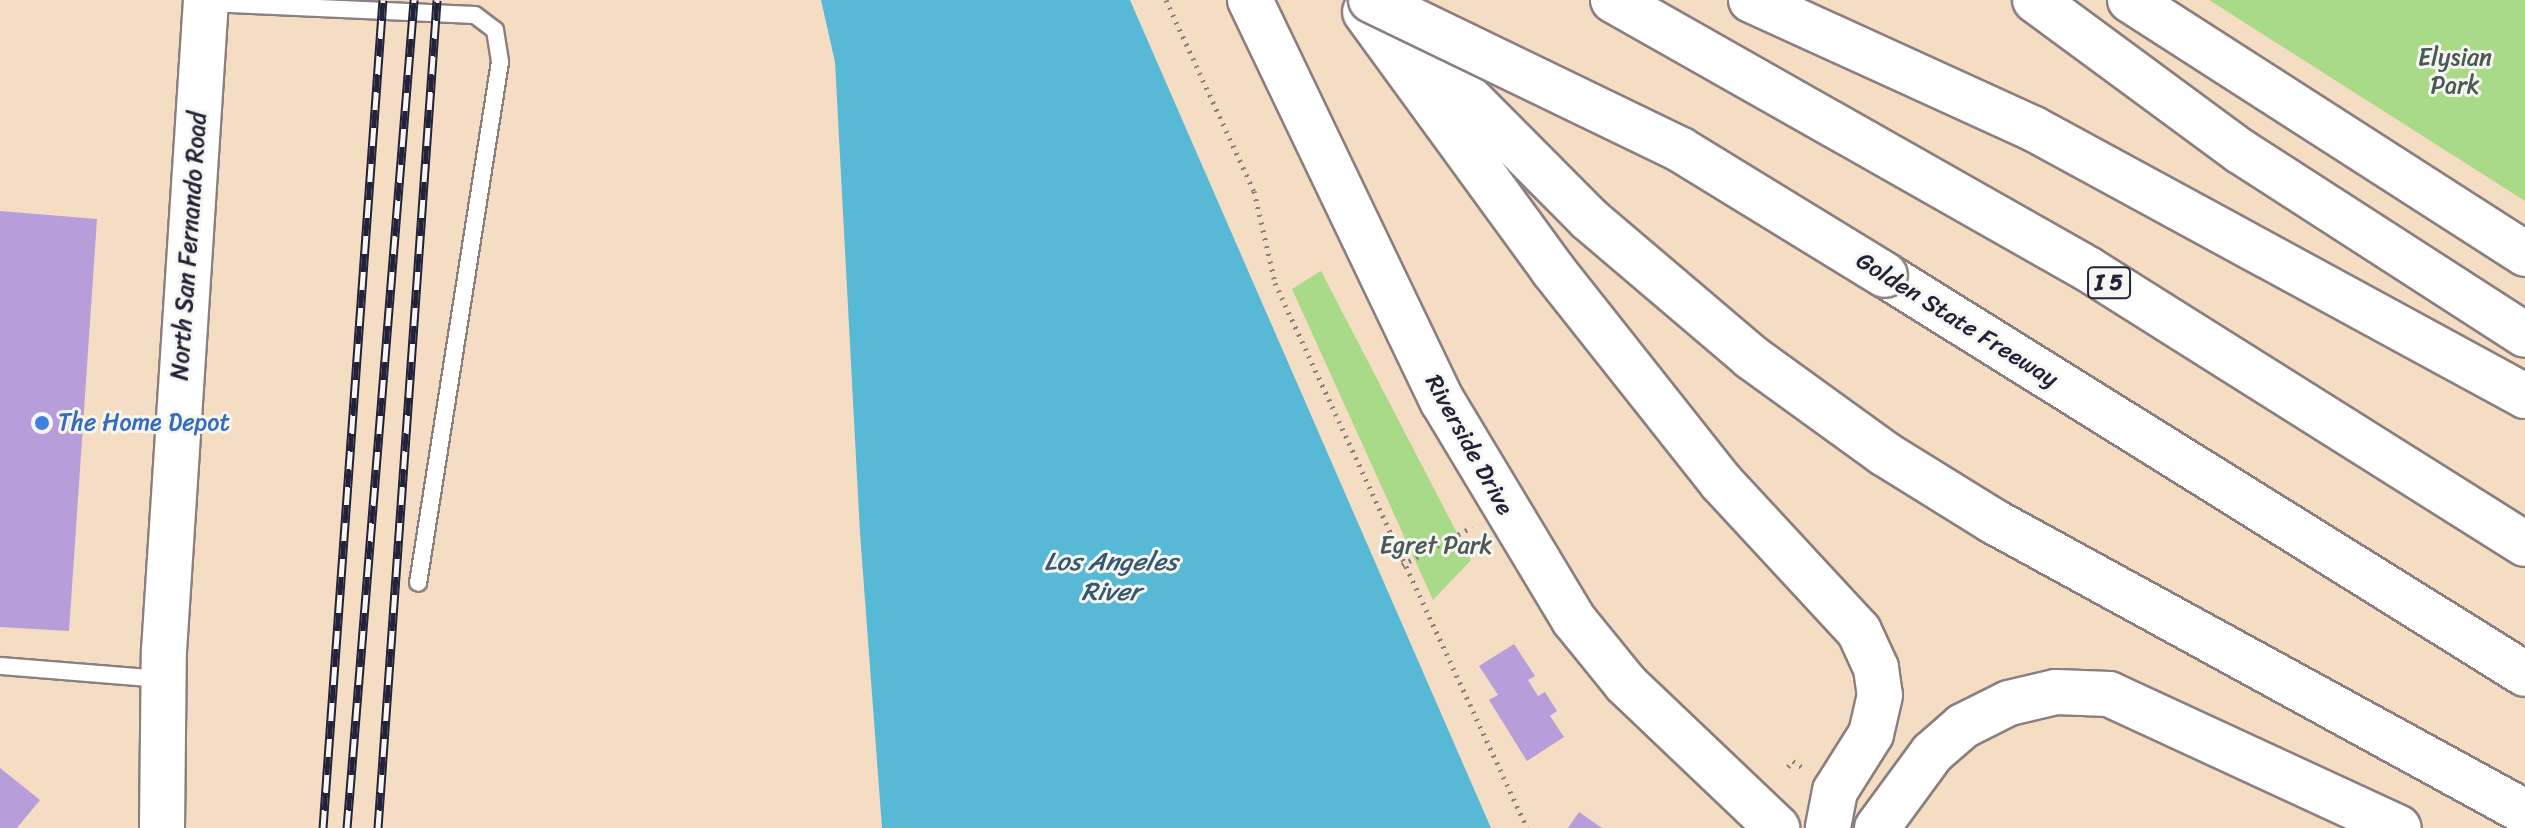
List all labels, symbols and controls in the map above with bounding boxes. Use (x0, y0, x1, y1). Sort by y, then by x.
park label: Elysian Park (2418, 44, 2492, 100)
street label: North San Fernando Road (165, 110, 213, 382)
street label: Golden State Freeway (1850, 246, 2064, 394)
road number: I 5 (2087, 265, 2131, 301)
street label: Riverside Drive (1418, 370, 1520, 520)
place label: The Home Depot (58, 409, 231, 437)
marker: The Home Depot (33, 414, 51, 432)
park label: Egret Park (1380, 532, 1492, 560)
water label: Los Angeles River (1044, 546, 1178, 608)

